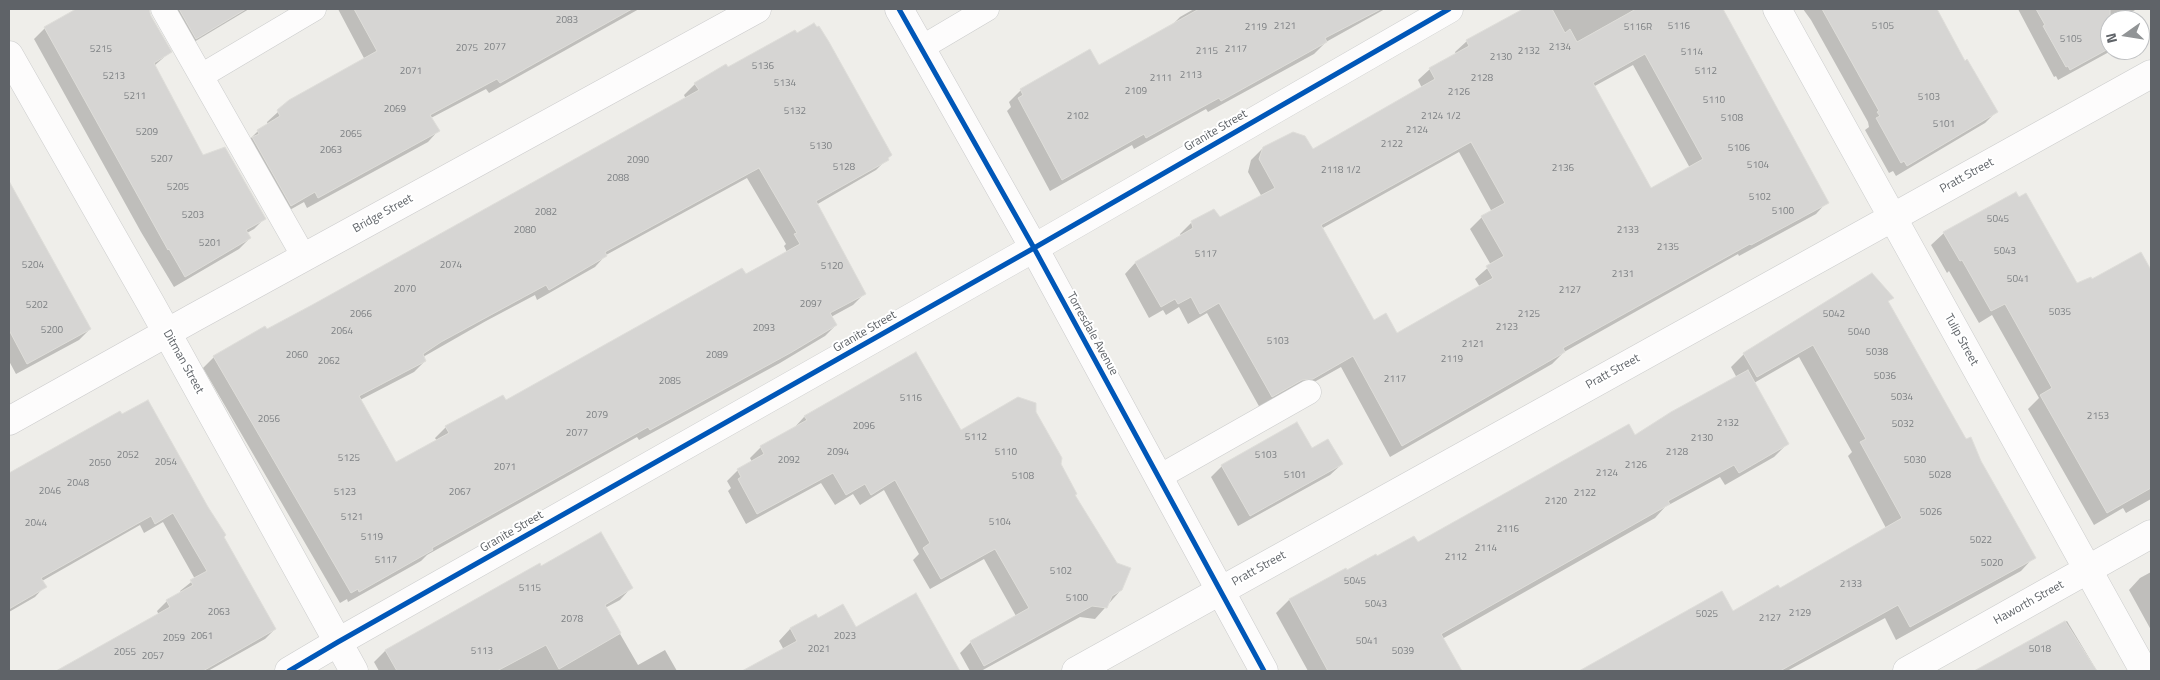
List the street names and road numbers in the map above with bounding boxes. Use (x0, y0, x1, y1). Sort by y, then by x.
street label: Granite Street (1182, 107, 1250, 155)
street label: Pratt Street (1938, 155, 1996, 197)
street label: Bridge Street (351, 192, 415, 236)
street label: Torresdale Avenue (1063, 290, 1121, 378)
street label: Granite Street (831, 308, 899, 356)
street label: Tulip Street (1941, 312, 1981, 368)
street label: Ditman Street (160, 328, 206, 396)
street label: Pratt Street (1584, 351, 1642, 393)
street label: Granite Street (478, 508, 546, 556)
street label: Pratt Street (1230, 548, 1288, 590)
street label: Haworth Street (1991, 578, 2067, 628)

